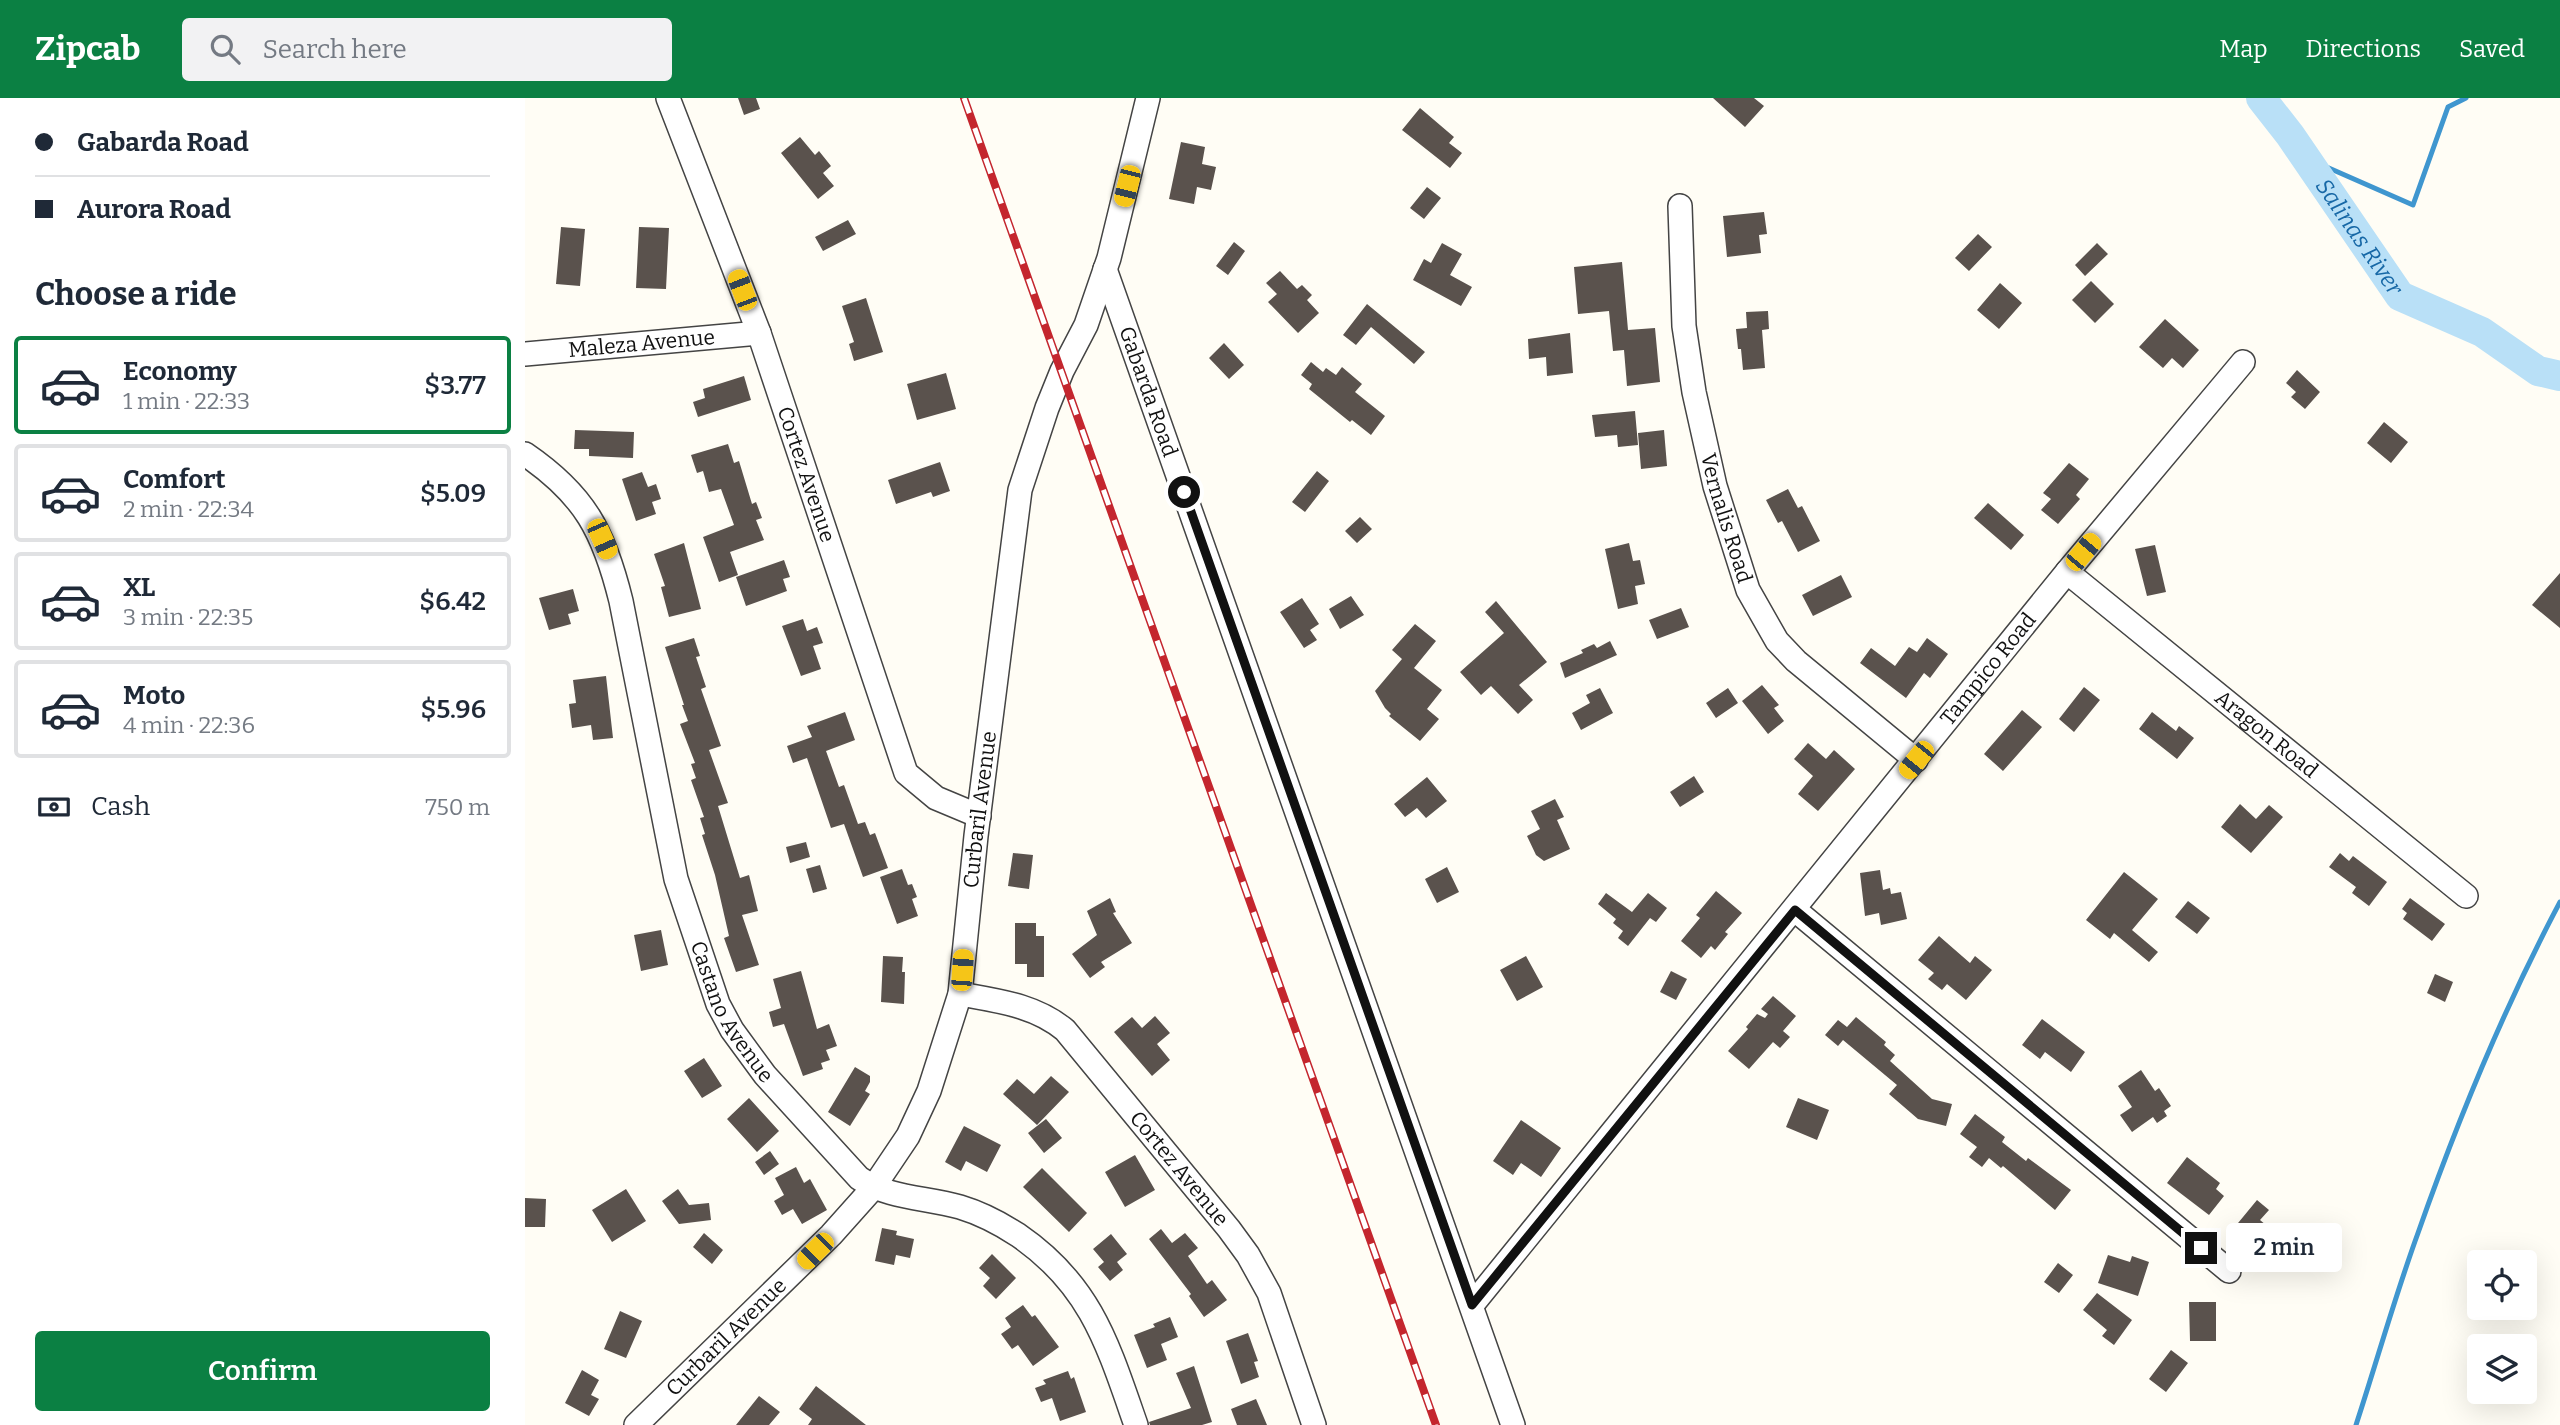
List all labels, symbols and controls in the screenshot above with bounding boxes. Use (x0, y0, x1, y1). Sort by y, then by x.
search box (182, 18, 672, 81)
text: Zipcab (35, 29, 140, 69)
icon: search (206, 30, 244, 68)
text: Search here (262, 34, 407, 65)
text: Map (2219, 35, 2268, 63)
text: Directions (2306, 35, 2421, 63)
text: Saved (2459, 35, 2525, 63)
text: Gabarda Road (77, 127, 249, 158)
car (1112, 163, 1143, 209)
water label: Salinas River (2310, 173, 2410, 301)
text: Aurora Road (77, 194, 231, 225)
car (725, 267, 760, 313)
text: Choose a ride (35, 275, 236, 313)
street label: Gabarda Road (1113, 323, 1183, 460)
street label: Maleza Avenue (567, 324, 716, 363)
icon: car (39, 354, 102, 417)
text: Economy (123, 356, 237, 387)
text: $3.77 (424, 370, 486, 401)
text: 1 min · 22:33 (123, 387, 250, 415)
street label: Cortez Avenue (771, 403, 841, 545)
street label: Vernalis Road (1695, 451, 1758, 586)
icon: car (39, 462, 102, 525)
text: Comfort (123, 464, 226, 495)
route start (1168, 476, 1200, 508)
text: $5.09 (420, 478, 486, 509)
text: 2 min · 22:34 (123, 495, 254, 523)
car (584, 516, 621, 562)
car (2062, 529, 2105, 575)
icon: car (39, 570, 102, 633)
text: XL (123, 572, 155, 603)
text: $6.42 (419, 586, 486, 617)
text: 3 min · 22:35 (123, 603, 253, 631)
street label: Tampico Road (1935, 608, 2042, 731)
icon: car (39, 678, 102, 741)
text: Moto (123, 680, 185, 711)
street label: Aragon Road (2210, 684, 2323, 784)
text: $5.96 (420, 694, 486, 725)
text: 4 min · 22:36 (123, 711, 255, 739)
street label: Curbaril Avenue (958, 729, 1002, 889)
car (1895, 737, 1938, 783)
icon: cash (35, 788, 73, 826)
text: Cash (91, 791, 150, 822)
text: 750 m (425, 793, 490, 821)
street label: Castano Avenue (685, 938, 779, 1088)
car (951, 948, 974, 992)
street label: Cortez Avenue (1124, 1106, 1234, 1231)
callout: 2 min (2225, 1224, 2341, 1272)
car (793, 1229, 838, 1273)
route end (2185, 1232, 2217, 1264)
text: 2 min (2254, 1233, 2314, 1261)
map controls (2467, 1250, 2537, 1404)
button: locate (2467, 1250, 2537, 1320)
street label: Curbaril Avenue (661, 1273, 792, 1402)
button: Confirm (35, 1331, 490, 1411)
button: layers (2467, 1334, 2537, 1404)

